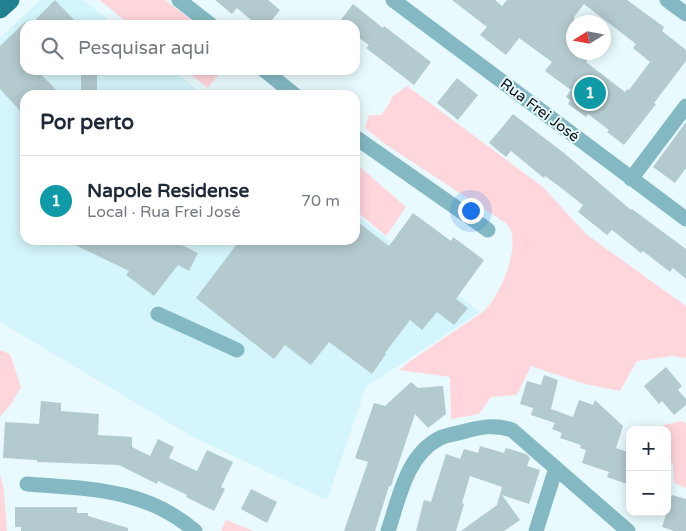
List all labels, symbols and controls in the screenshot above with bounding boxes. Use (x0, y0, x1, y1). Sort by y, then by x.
north arrow (566, 15, 611, 60)
search box (20, 20, 360, 75)
icon: search (38, 34, 66, 62)
text: Pesquisar aqui (78, 37, 210, 59)
street label: Rua Frei José (497, 74, 583, 146)
pin: 1 (574, 74, 606, 112)
text: Por perto (40, 110, 134, 135)
text: Napole Residense (87, 180, 249, 202)
text: 1 (51, 191, 61, 211)
text: 70 m (301, 191, 340, 211)
your location (458, 198, 484, 224)
text: Local · Rua Frei José (87, 202, 241, 222)
map controls (626, 426, 671, 516)
button: + (626, 426, 671, 471)
button: − (626, 471, 671, 516)

